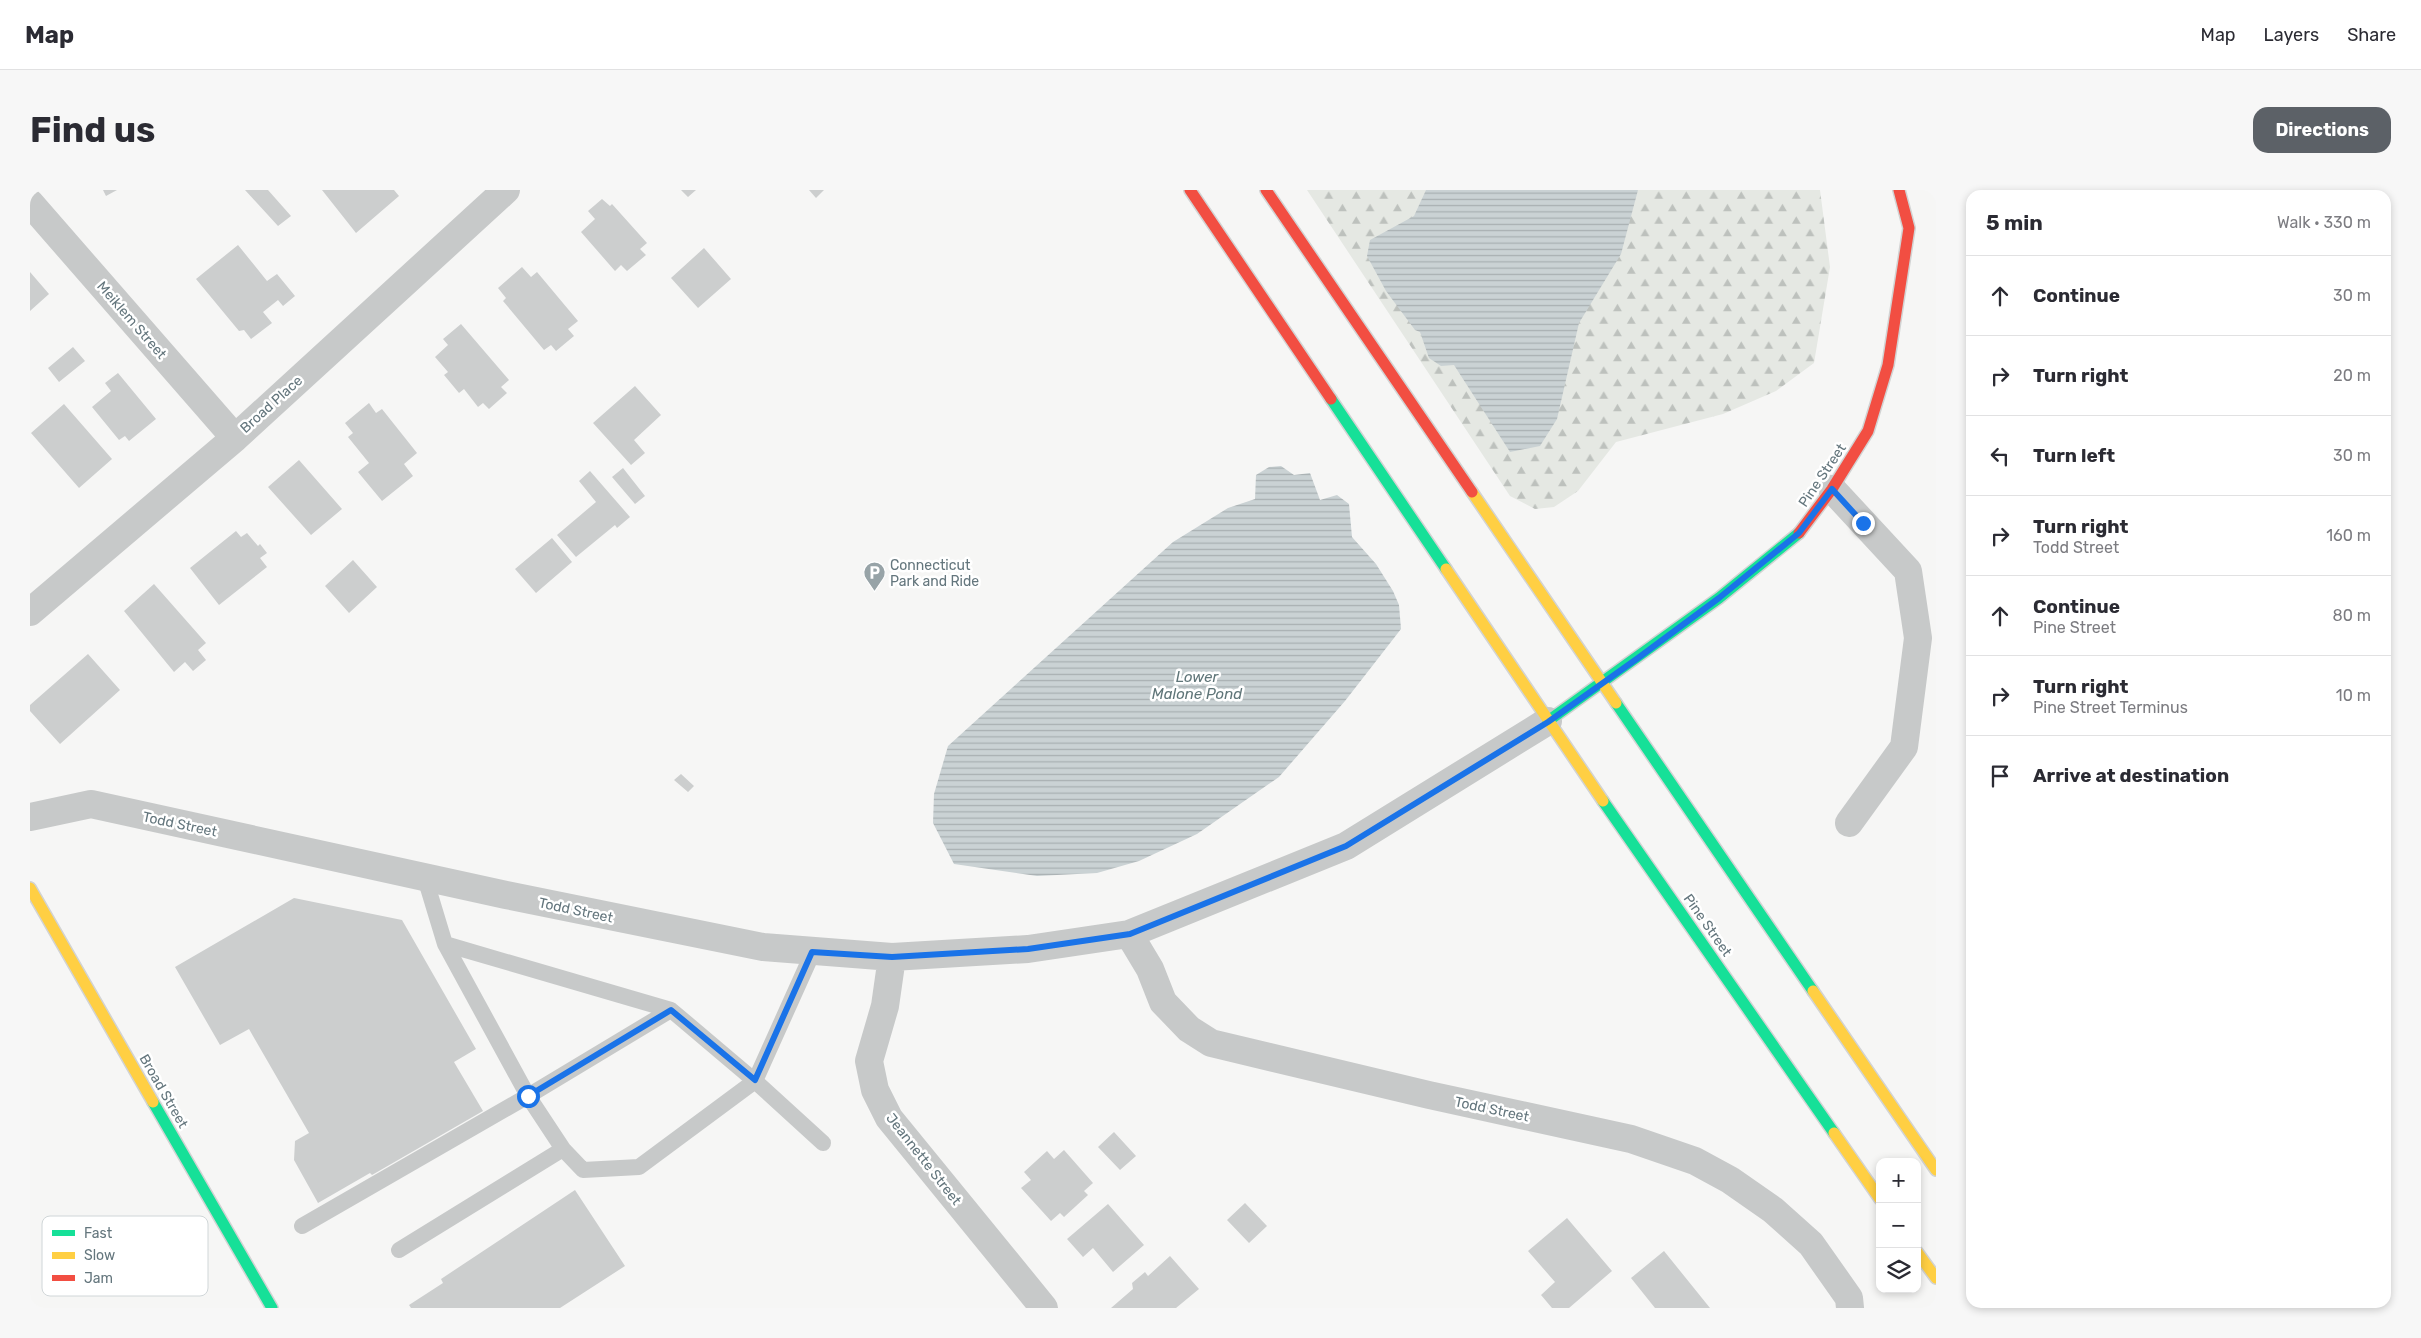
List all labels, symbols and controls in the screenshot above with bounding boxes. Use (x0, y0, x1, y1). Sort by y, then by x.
text: Map (25, 21, 74, 49)
text: Map (2201, 24, 2236, 46)
text: Layers (2264, 24, 2319, 46)
text: Share (2347, 24, 2396, 46)
button: Directions (2253, 107, 2391, 153)
text: Find us (30, 109, 155, 151)
text: 5 min (1986, 210, 2043, 235)
text: Walk · 330 m (2277, 213, 2371, 232)
street label: Meiklem Street (93, 278, 170, 363)
icon: ahead (1986, 282, 2014, 310)
text: Continue (2033, 284, 2120, 307)
text: 30 m (2333, 286, 2371, 305)
icon: right (1986, 362, 2014, 390)
text: Turn right (2033, 364, 2128, 387)
text: 20 m (2333, 366, 2371, 385)
street label: Broad Place (237, 372, 306, 437)
street label: Pine Street (1795, 440, 1850, 510)
icon: left (1986, 442, 2014, 470)
text: Turn left (2033, 444, 2115, 467)
text: 30 m (2333, 446, 2371, 465)
route end (1852, 512, 1875, 535)
text: Turn right (2033, 515, 2128, 538)
icon: right (1986, 522, 2014, 550)
text: 160 m (2326, 526, 2371, 545)
text: Todd Street (2033, 538, 2119, 557)
place label: Connecticut Park and Ride (890, 557, 979, 590)
parking icon: Connecticut Park and Ride (862, 561, 886, 592)
text: Continue (2033, 595, 2120, 618)
icon: ahead (1986, 602, 2014, 630)
text: 80 m (2333, 606, 2371, 625)
text: Pine Street (2033, 618, 2116, 637)
water label: Lower Malone Pond (1152, 668, 1243, 703)
text: Turn right (2033, 675, 2128, 698)
icon: right (1986, 682, 2014, 710)
text: 10 m (2336, 686, 2371, 705)
text: Pine Street Terminus (2033, 698, 2188, 717)
icon: arrive (1986, 762, 2014, 790)
text: Arrive at destination (2033, 764, 2229, 787)
street label: Todd Street (141, 808, 219, 841)
street label: Pine Street (1680, 891, 1736, 960)
street label: Todd Street (537, 894, 615, 927)
street label: Broad Street (136, 1051, 192, 1132)
route start (517, 1085, 540, 1108)
street label: Todd Street (1453, 1093, 1531, 1126)
street label: Jeannette Street (882, 1110, 965, 1209)
map controls (1876, 1158, 1921, 1293)
button: + (1876, 1158, 1921, 1203)
button: − (1876, 1203, 1921, 1248)
legend (42, 1216, 208, 1296)
text: Fast (84, 1225, 113, 1242)
text: Slow (84, 1247, 115, 1264)
button: layers (1876, 1248, 1921, 1293)
text: Jam (84, 1270, 113, 1287)

